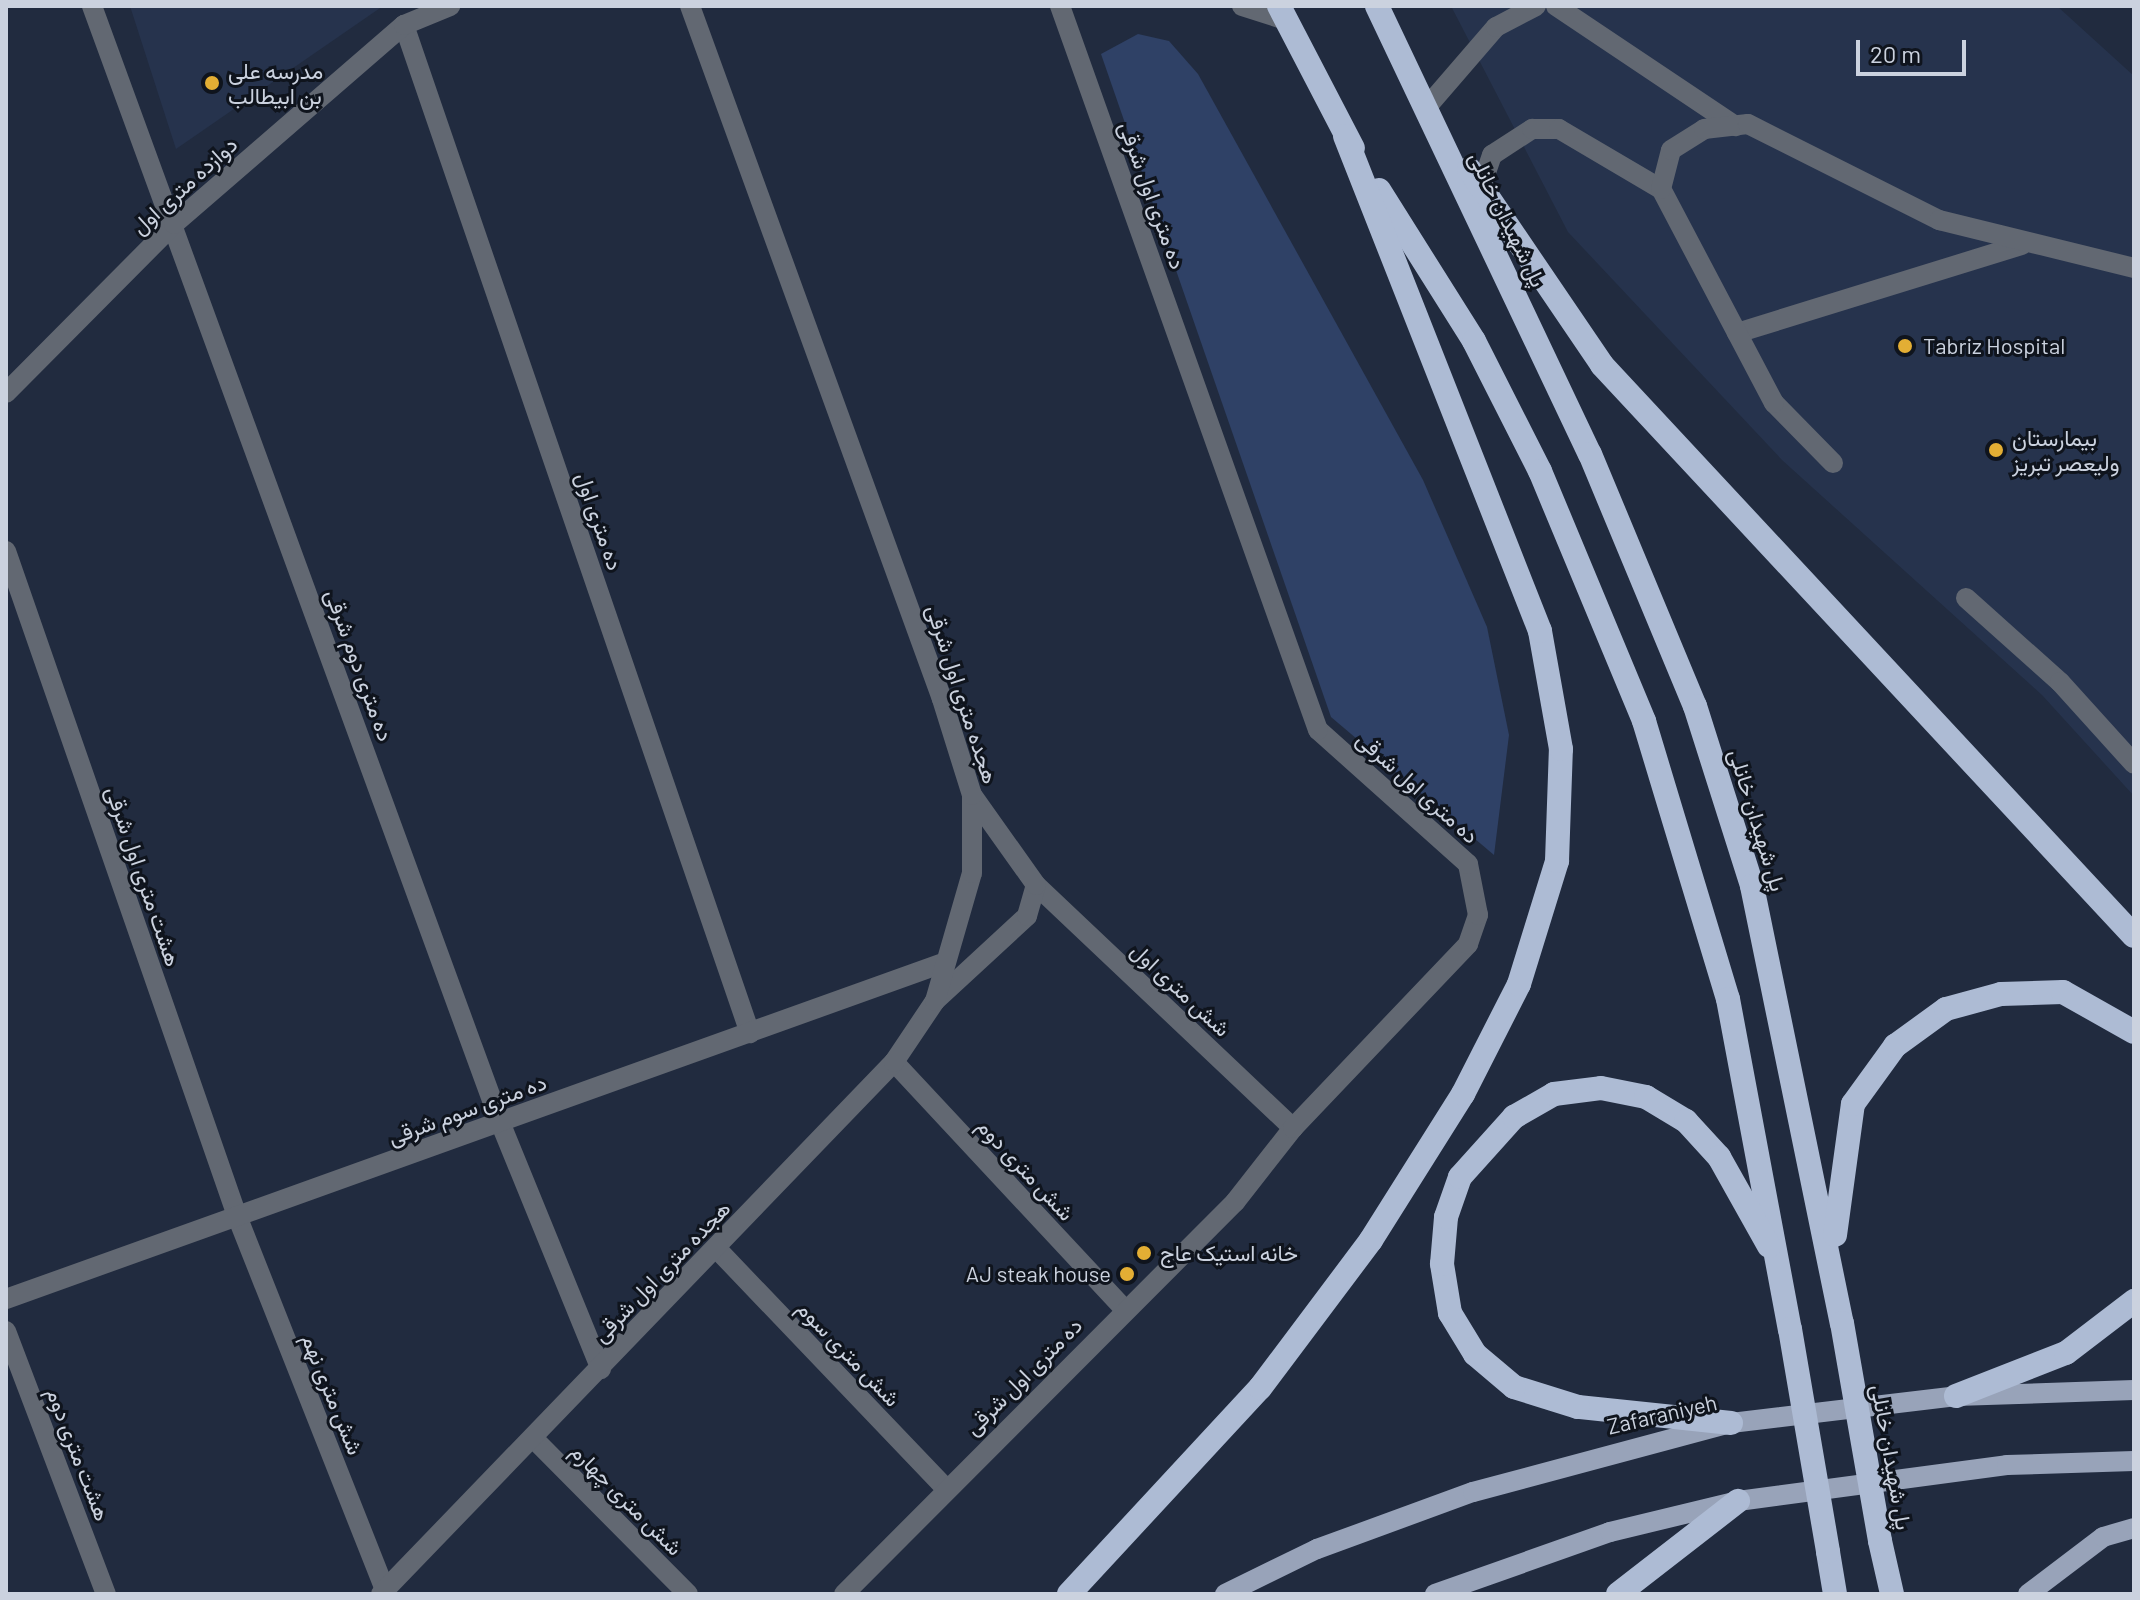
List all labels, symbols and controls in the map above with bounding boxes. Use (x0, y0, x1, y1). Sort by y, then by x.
scale bar (1860, 24, 1970, 74)
text: 20 m (1870, 39, 1921, 68)
place label: مدرسه علی بن ابیطالب (228, 57, 323, 108)
marker: مدرسه علی بن ابیطالب (203, 74, 221, 92)
street label: ده متری اول شرقی (1114, 118, 1192, 272)
street label: دوازده متری اول (126, 131, 242, 239)
street label: پل شهیدان خانلی (1464, 147, 1552, 291)
place label: Tabriz Hospital (1923, 333, 2065, 359)
marker: Tabriz Hospital (1894, 335, 1916, 357)
place label: بیمارستان ولیعصر تبریز (2012, 424, 2119, 476)
marker: بیمارستان ولیعصر تبریز (1987, 441, 2005, 459)
street label: ده متری اول (571, 468, 629, 574)
street label: ده متری دوم شرقی (320, 585, 400, 745)
street label: هجده متری اول شرقی (922, 601, 1004, 787)
street label: ده متری اول شرقی (1351, 725, 1485, 849)
street label: پل شهیدان خانلی (1724, 746, 1792, 894)
street label: هشت متری اول شرقی (101, 782, 187, 970)
street label: شش متری اول (1126, 936, 1236, 1042)
street label: ده متری سوم شرقی (384, 1068, 550, 1150)
street label: شش متری دوم (972, 1112, 1080, 1226)
street label: هجده متری اول شرقی (587, 1195, 735, 1347)
place label: خانه استیک عاج (1160, 1240, 1298, 1266)
marker: خانه استیک عاج (1135, 1244, 1153, 1262)
place label: AJ steak house (966, 1261, 1111, 1287)
marker: AJ steak house (1118, 1265, 1136, 1283)
street label: شش متری سوم (792, 1294, 906, 1412)
street label: ده متری اول شرقی (959, 1312, 1087, 1440)
street label: شش متری نهم (297, 1330, 369, 1458)
street label: پل شهیدان خانلی (1866, 1382, 1918, 1532)
street label: هشت متری دوم (42, 1384, 116, 1524)
street label: Zafaraniyeh (1604, 1389, 1720, 1439)
street label: شش متری چهارم (566, 1438, 688, 1560)

